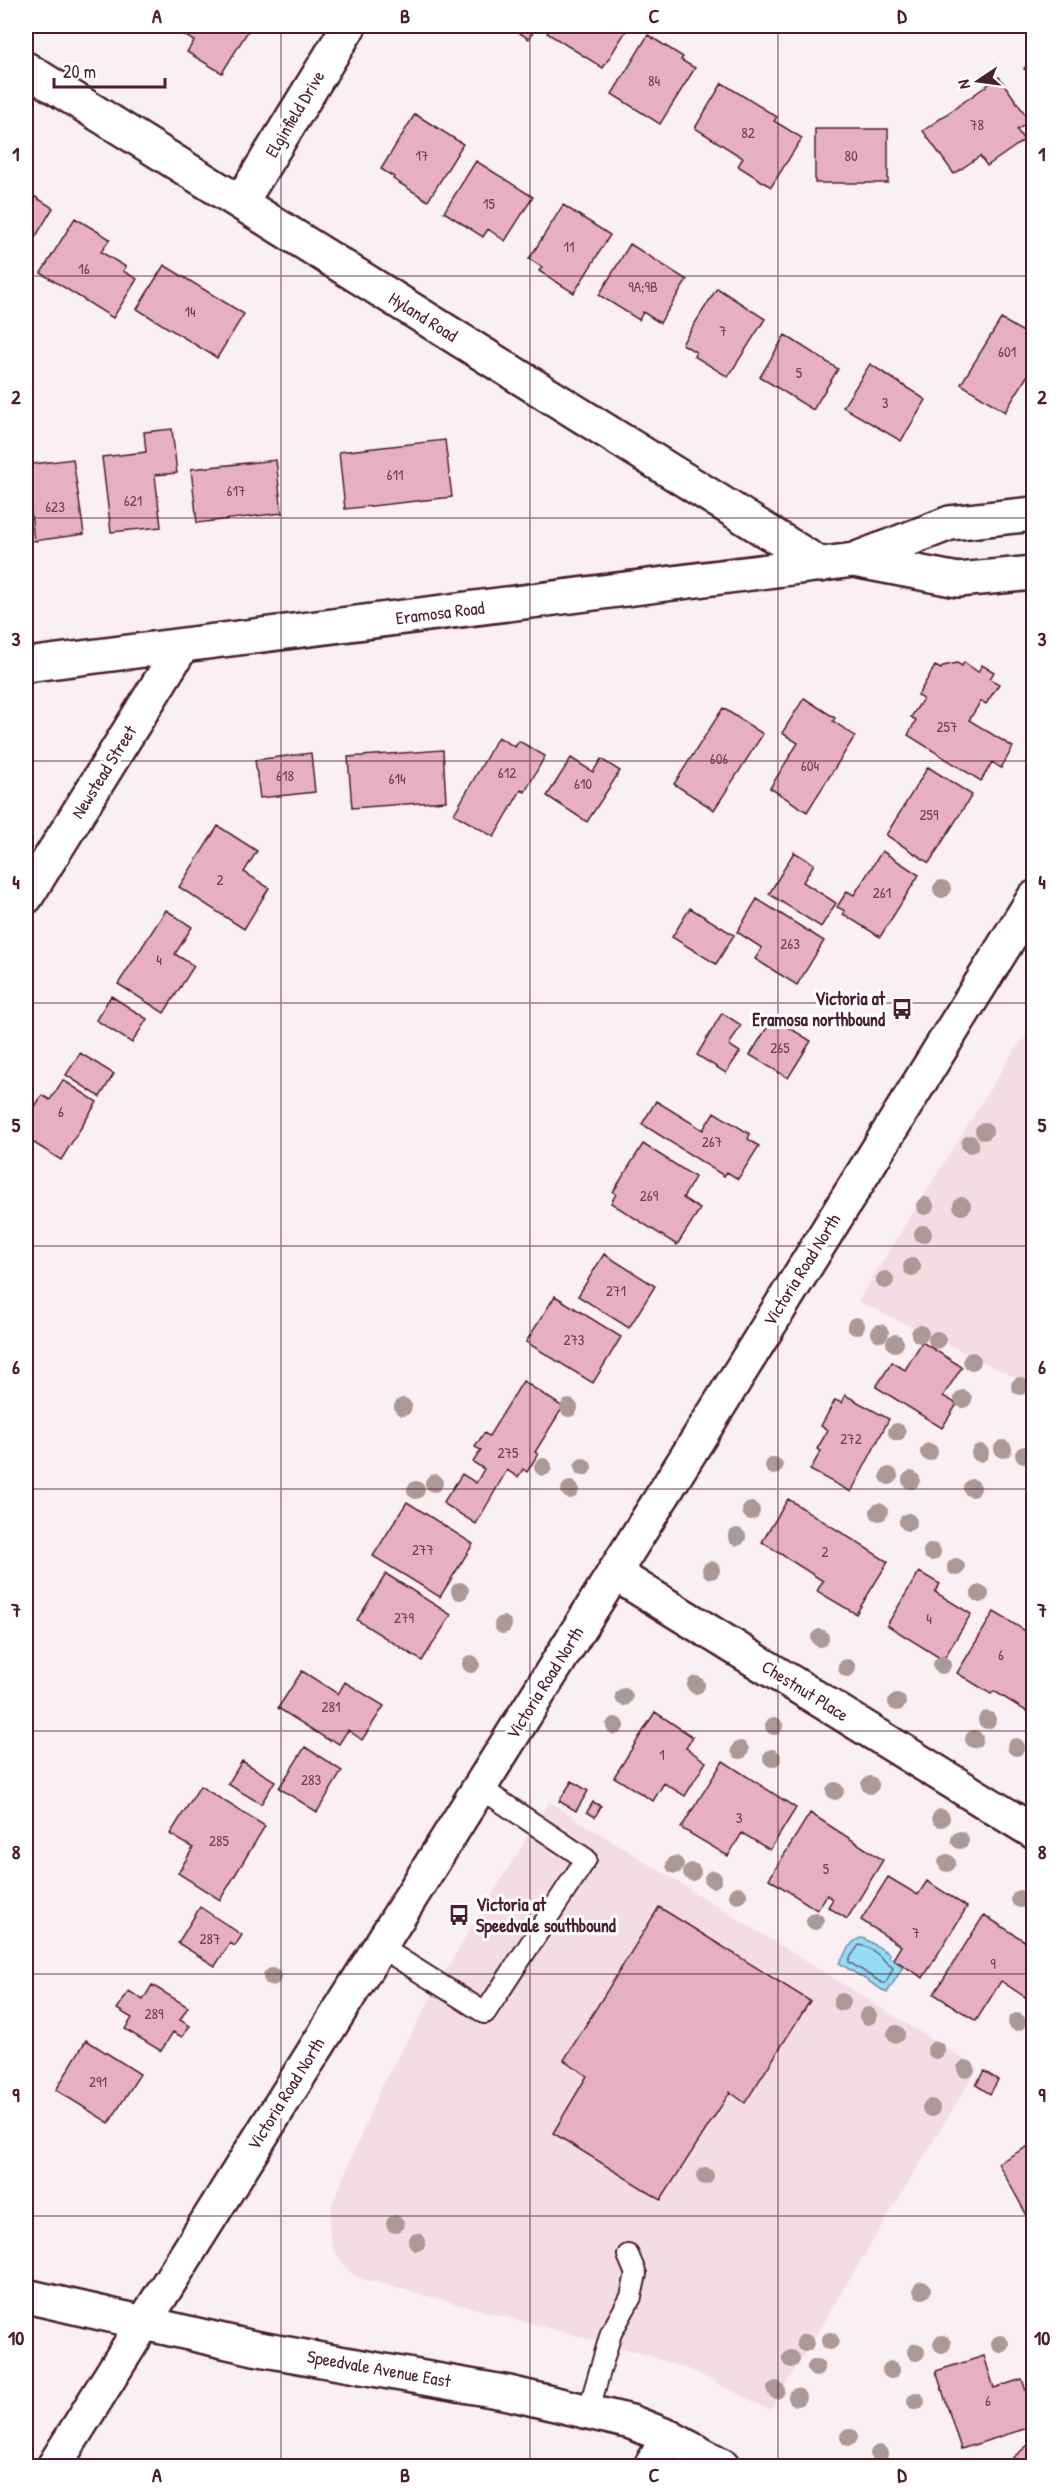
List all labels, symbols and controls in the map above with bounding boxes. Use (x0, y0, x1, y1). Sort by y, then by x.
text: A (152, 2, 162, 29)
text: B (400, 2, 410, 29)
text: C (649, 2, 660, 29)
text: D (897, 2, 907, 29)
scale bar (54, 51, 165, 89)
north arrow (948, 51, 1008, 111)
text: 20 m (63, 59, 96, 84)
street label: Elginfield Drive (259, 66, 330, 162)
house number: 84 (648, 70, 660, 91)
text: N (952, 77, 975, 91)
house number: 78 (970, 114, 984, 135)
house number: 82 (741, 122, 755, 143)
text: 1 (12, 140, 20, 167)
text: 1 (1038, 140, 1046, 167)
house number: 17 (416, 145, 428, 166)
house number: 80 (844, 145, 858, 166)
house number: 15 (483, 193, 496, 214)
house number: 11 (564, 236, 574, 257)
house number: 16 (78, 258, 90, 279)
house number: 9A;9B (628, 276, 658, 297)
street label: Hyland Road (384, 286, 462, 347)
house number: 14 (184, 301, 196, 322)
house number: 7 (719, 320, 727, 341)
house number: 601 (998, 341, 1016, 362)
house number: 5 (796, 362, 803, 383)
text: 2 (11, 383, 21, 410)
text: 2 (1037, 383, 1047, 410)
house number: 3 (882, 392, 889, 413)
house number: 611 (387, 464, 403, 485)
house number: 617 (227, 480, 245, 501)
house number: 621 (124, 490, 142, 511)
house number: 623 (45, 496, 65, 517)
street label: Eramosa Road (394, 595, 486, 630)
text: 3 (12, 625, 21, 652)
text: 3 (1038, 625, 1047, 652)
house number: 257 (937, 716, 957, 737)
street label: Newstead Street (65, 720, 143, 823)
house number: 606 (710, 748, 728, 769)
house number: 604 (801, 755, 820, 776)
house number: 612 (498, 762, 516, 783)
house number: 618 (276, 765, 294, 786)
house number: 614 (388, 768, 406, 789)
house number: 610 (574, 773, 592, 794)
house number: 259 (920, 804, 939, 825)
text: 4 (12, 868, 20, 895)
text: 4 (1038, 868, 1046, 895)
house number: 2 (216, 869, 224, 890)
house number: 261 (873, 882, 891, 903)
house number: 263 (780, 933, 800, 954)
house number: 4 (156, 949, 162, 970)
place label: Victoria at Eramosa northbound (752, 986, 886, 1032)
bus stop icon: Victoria at Eramosa northbound (890, 997, 914, 1021)
house number: 265 (770, 1037, 790, 1058)
house number: 6 (58, 1101, 64, 1122)
text: 5 (12, 1111, 21, 1138)
text: 5 (1038, 1111, 1047, 1138)
house number: 267 (702, 1131, 722, 1152)
house number: 269 (640, 1185, 659, 1206)
street label: Victoria Road North (757, 1209, 846, 1331)
house number: 271 (606, 1280, 626, 1301)
house number: 273 (563, 1329, 585, 1350)
text: 6 (12, 1353, 20, 1380)
text: 6 (1038, 1353, 1046, 1380)
house number: 272 (840, 1428, 862, 1449)
house number: 275 (498, 1442, 519, 1463)
house number: 277 (412, 1539, 434, 1560)
house number: 2 (821, 1541, 829, 1562)
text: 7 (10, 1596, 21, 1623)
text: 7 (1036, 1596, 1047, 1623)
house number: 279 (394, 1607, 414, 1628)
house number: 4 (926, 1608, 932, 1629)
street label: Victoria Road North (500, 1622, 589, 1744)
house number: 6 (998, 1644, 1004, 1665)
street label: Chestnut Place (757, 1654, 853, 1727)
house number: 281 (322, 1696, 340, 1717)
house number: 1 (659, 1744, 665, 1765)
house number: 283 (301, 1769, 321, 1790)
house number: 3 (736, 1807, 743, 1828)
house number: 285 (209, 1830, 230, 1851)
text: 8 (12, 1838, 21, 1865)
text: 8 (1038, 1838, 1047, 1865)
house number: 5 (823, 1858, 830, 1879)
place label: Victoria at Speedvale southbound (476, 1892, 616, 1939)
bus stop icon: Victoria at Speedvale southbound (447, 1903, 471, 1927)
house number: 7 (912, 1922, 920, 1943)
house number: 287 (200, 1928, 220, 1949)
house number: 9 (990, 1953, 996, 1974)
house number: 289 (144, 2003, 164, 2024)
street label: Victoria Road North (241, 2033, 330, 2155)
house number: 291 (89, 2071, 107, 2092)
text: 9 (12, 2081, 20, 2108)
text: 9 (1038, 2081, 1046, 2108)
text: 10 (8, 2324, 24, 2351)
text: 10 (1034, 2324, 1050, 2351)
street label: Speedvale Avenue East (305, 2344, 454, 2394)
house number: 6 (985, 2390, 991, 2411)
text: A (152, 2461, 162, 2488)
text: B (400, 2461, 410, 2488)
text: C (649, 2461, 660, 2488)
text: D (897, 2461, 907, 2488)

